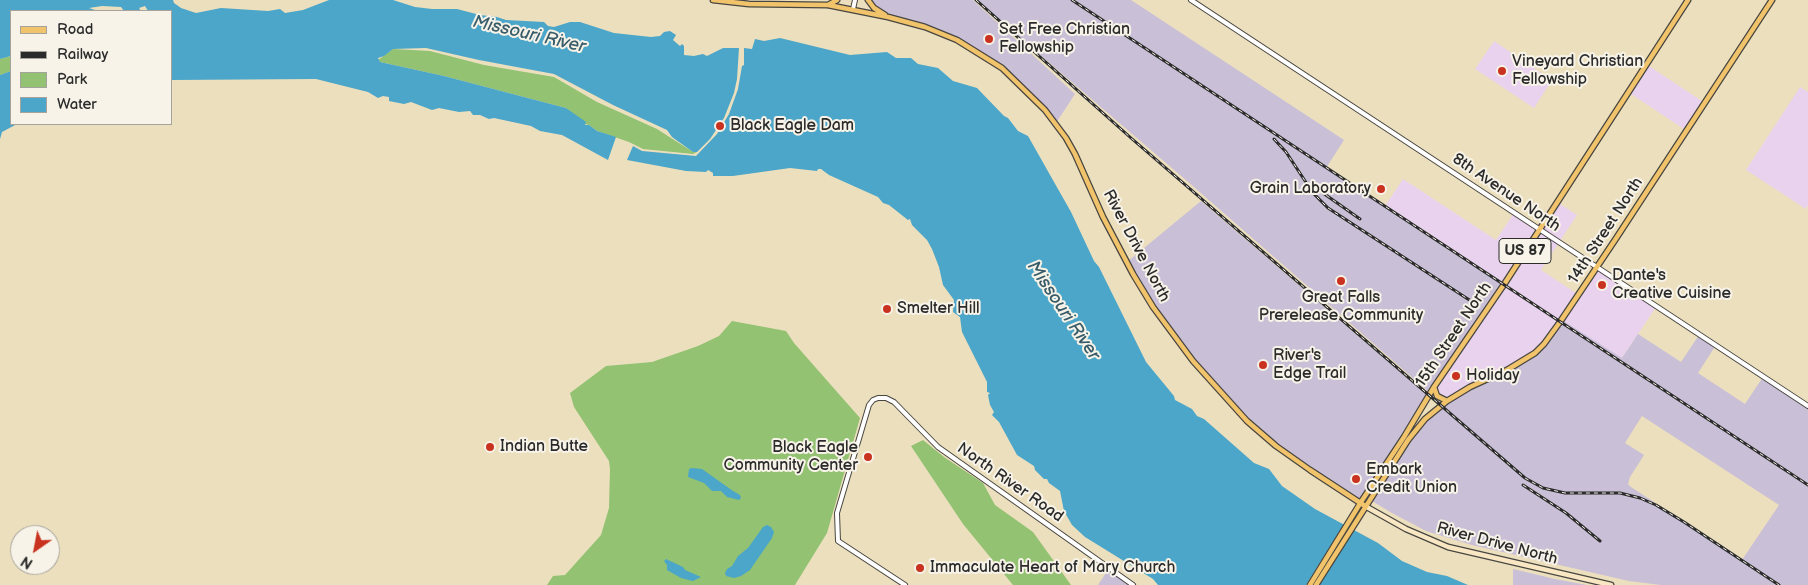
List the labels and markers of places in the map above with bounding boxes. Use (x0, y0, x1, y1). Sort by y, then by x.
place label: Set Free Christian Fellowship (999, 20, 1130, 58)
marker: Set Free Christian Fellowship (983, 33, 995, 45)
place label: Vineyard Christian Fellowship (1512, 52, 1643, 90)
marker: Vineyard Christian Fellowship (1496, 65, 1508, 77)
place label: Black Eagle Dam (730, 116, 854, 136)
marker: Black Eagle Dam (714, 120, 726, 132)
place label: Grain Laboratory (1250, 179, 1371, 199)
marker: Grain Laboratory (1375, 183, 1387, 195)
place label: Dante's Creative Cuisine (1612, 266, 1731, 304)
marker: Great Falls Prerelease Community (1335, 275, 1347, 287)
marker: Dante's Creative Cuisine (1596, 279, 1608, 291)
place label: Great Falls Prerelease Community (1259, 288, 1423, 326)
place label: Smelter Hill (897, 299, 980, 319)
marker: Smelter Hill (881, 303, 893, 315)
place label: River's Edge Trail (1273, 346, 1346, 384)
marker: River's Edge Trail (1257, 359, 1269, 371)
place label: Holiday (1466, 366, 1520, 386)
marker: Holiday (1450, 370, 1462, 382)
place label: Indian Butte (500, 437, 588, 457)
place label: Black Eagle Community Center (723, 438, 858, 476)
marker: Indian Butte (484, 441, 496, 453)
marker: Black Eagle Community Center (862, 451, 874, 463)
place label: Embark Credit Union (1366, 460, 1457, 498)
marker: Embark Credit Union (1350, 473, 1362, 485)
place label: Immaculate Heart of Mary Church (930, 558, 1175, 578)
marker: Immaculate Heart of Mary Church (914, 562, 926, 574)

